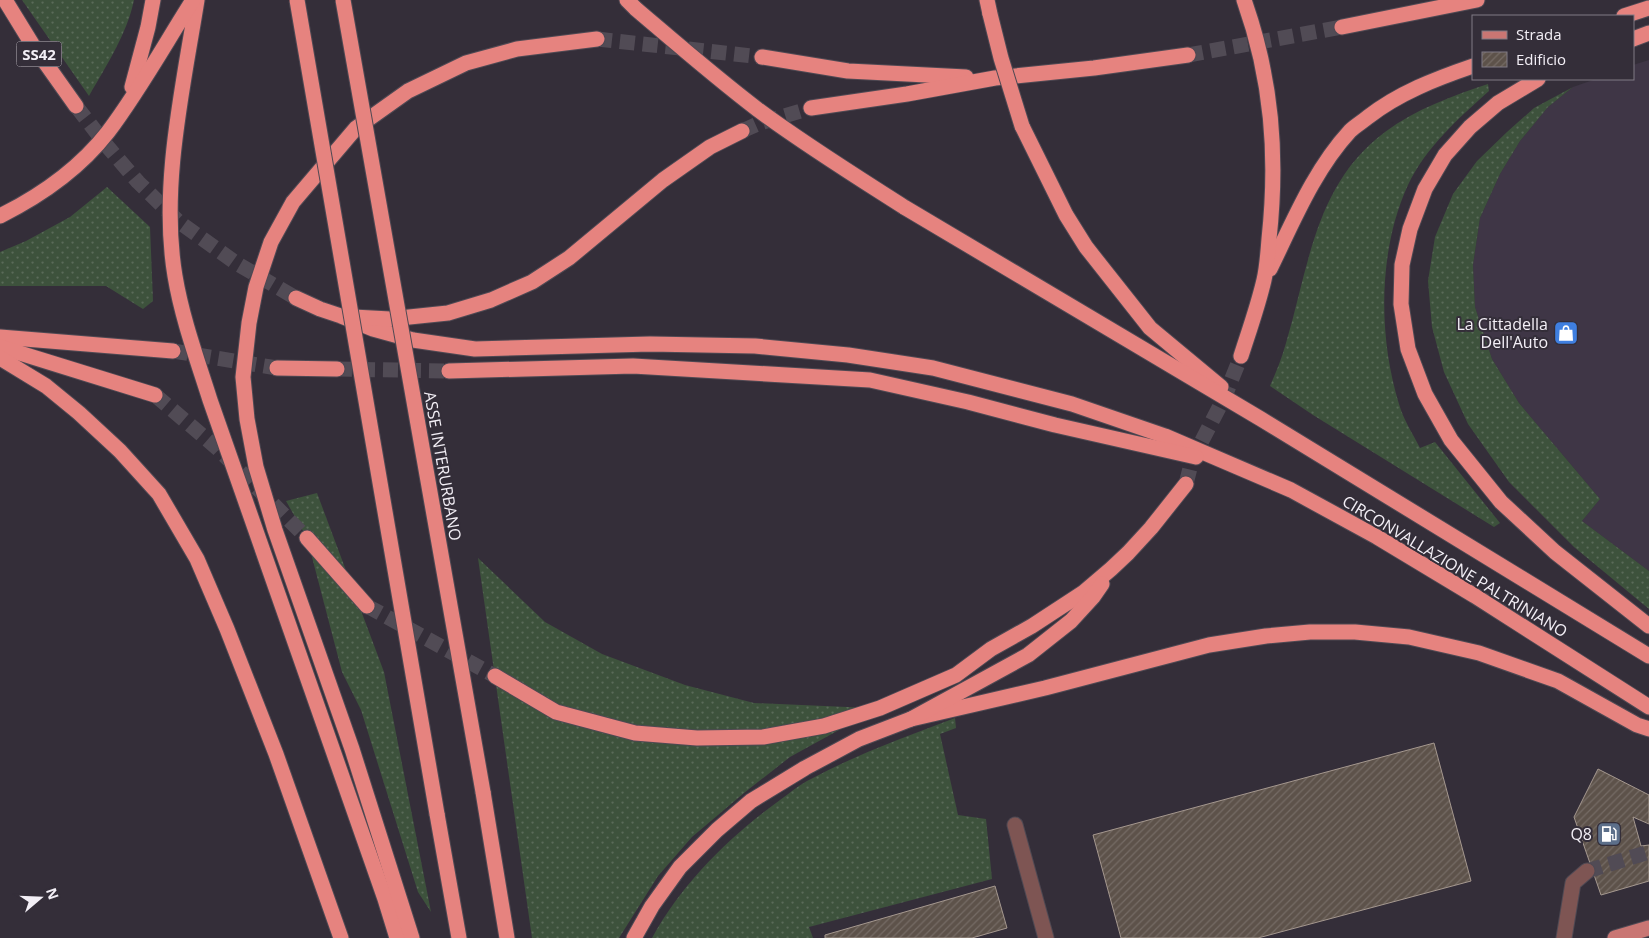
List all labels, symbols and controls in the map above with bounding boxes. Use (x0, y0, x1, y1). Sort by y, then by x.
legend (1472, 15, 1634, 80)
text: Strada (1516, 24, 1562, 44)
road number: SS42 (16, 42, 62, 66)
text: Edificio (1516, 49, 1566, 69)
place label: La Cittadella Dell'Auto (1456, 313, 1548, 353)
shop icon: La Cittadella Dell'Auto (1553, 320, 1579, 346)
street label: ASSE INTERURBANO (419, 390, 467, 542)
street label: CIRCONVALLAZIONE PALTRINIANO (1338, 490, 1572, 642)
fuel station icon: Q8 (1596, 821, 1622, 847)
place label: Q8 (1570, 823, 1592, 845)
north arrow (15, 873, 65, 923)
text: N (42, 885, 64, 902)

